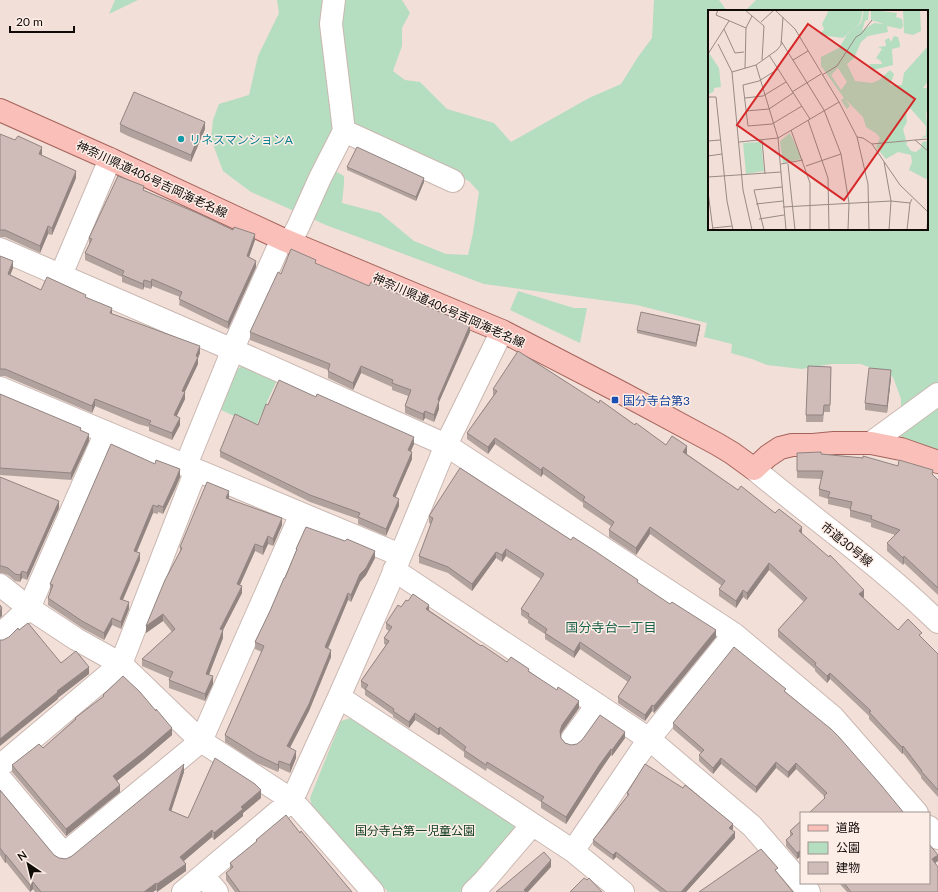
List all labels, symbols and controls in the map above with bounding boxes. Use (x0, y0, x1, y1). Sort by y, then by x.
scale bar (10, 8, 74, 34)
inset map (708, 10, 928, 230)
text: 20 m (16, 14, 43, 29)
place label: リネスマンションA (189, 132, 294, 147)
marker: リネスマンションA (176, 134, 186, 144)
street label: 神奈川県道406号吉岡海老名線 (74, 137, 230, 221)
street label: 神奈川県道406号吉岡海老名線 (371, 270, 527, 350)
place label: 国分寺台第3 (623, 393, 690, 408)
marker: 国分寺台第3 (610, 395, 620, 405)
street label: 市道30号線 (818, 519, 876, 569)
district label: 国分寺台一丁目 (565, 619, 657, 635)
legend (800, 812, 930, 884)
text: 道路 (836, 820, 860, 835)
park label: 国分寺台第一児童公園 (355, 823, 475, 838)
text: 公園 (836, 840, 860, 855)
north arrow (8, 844, 48, 884)
text: N (15, 848, 29, 863)
text: 建物 (836, 860, 860, 875)

